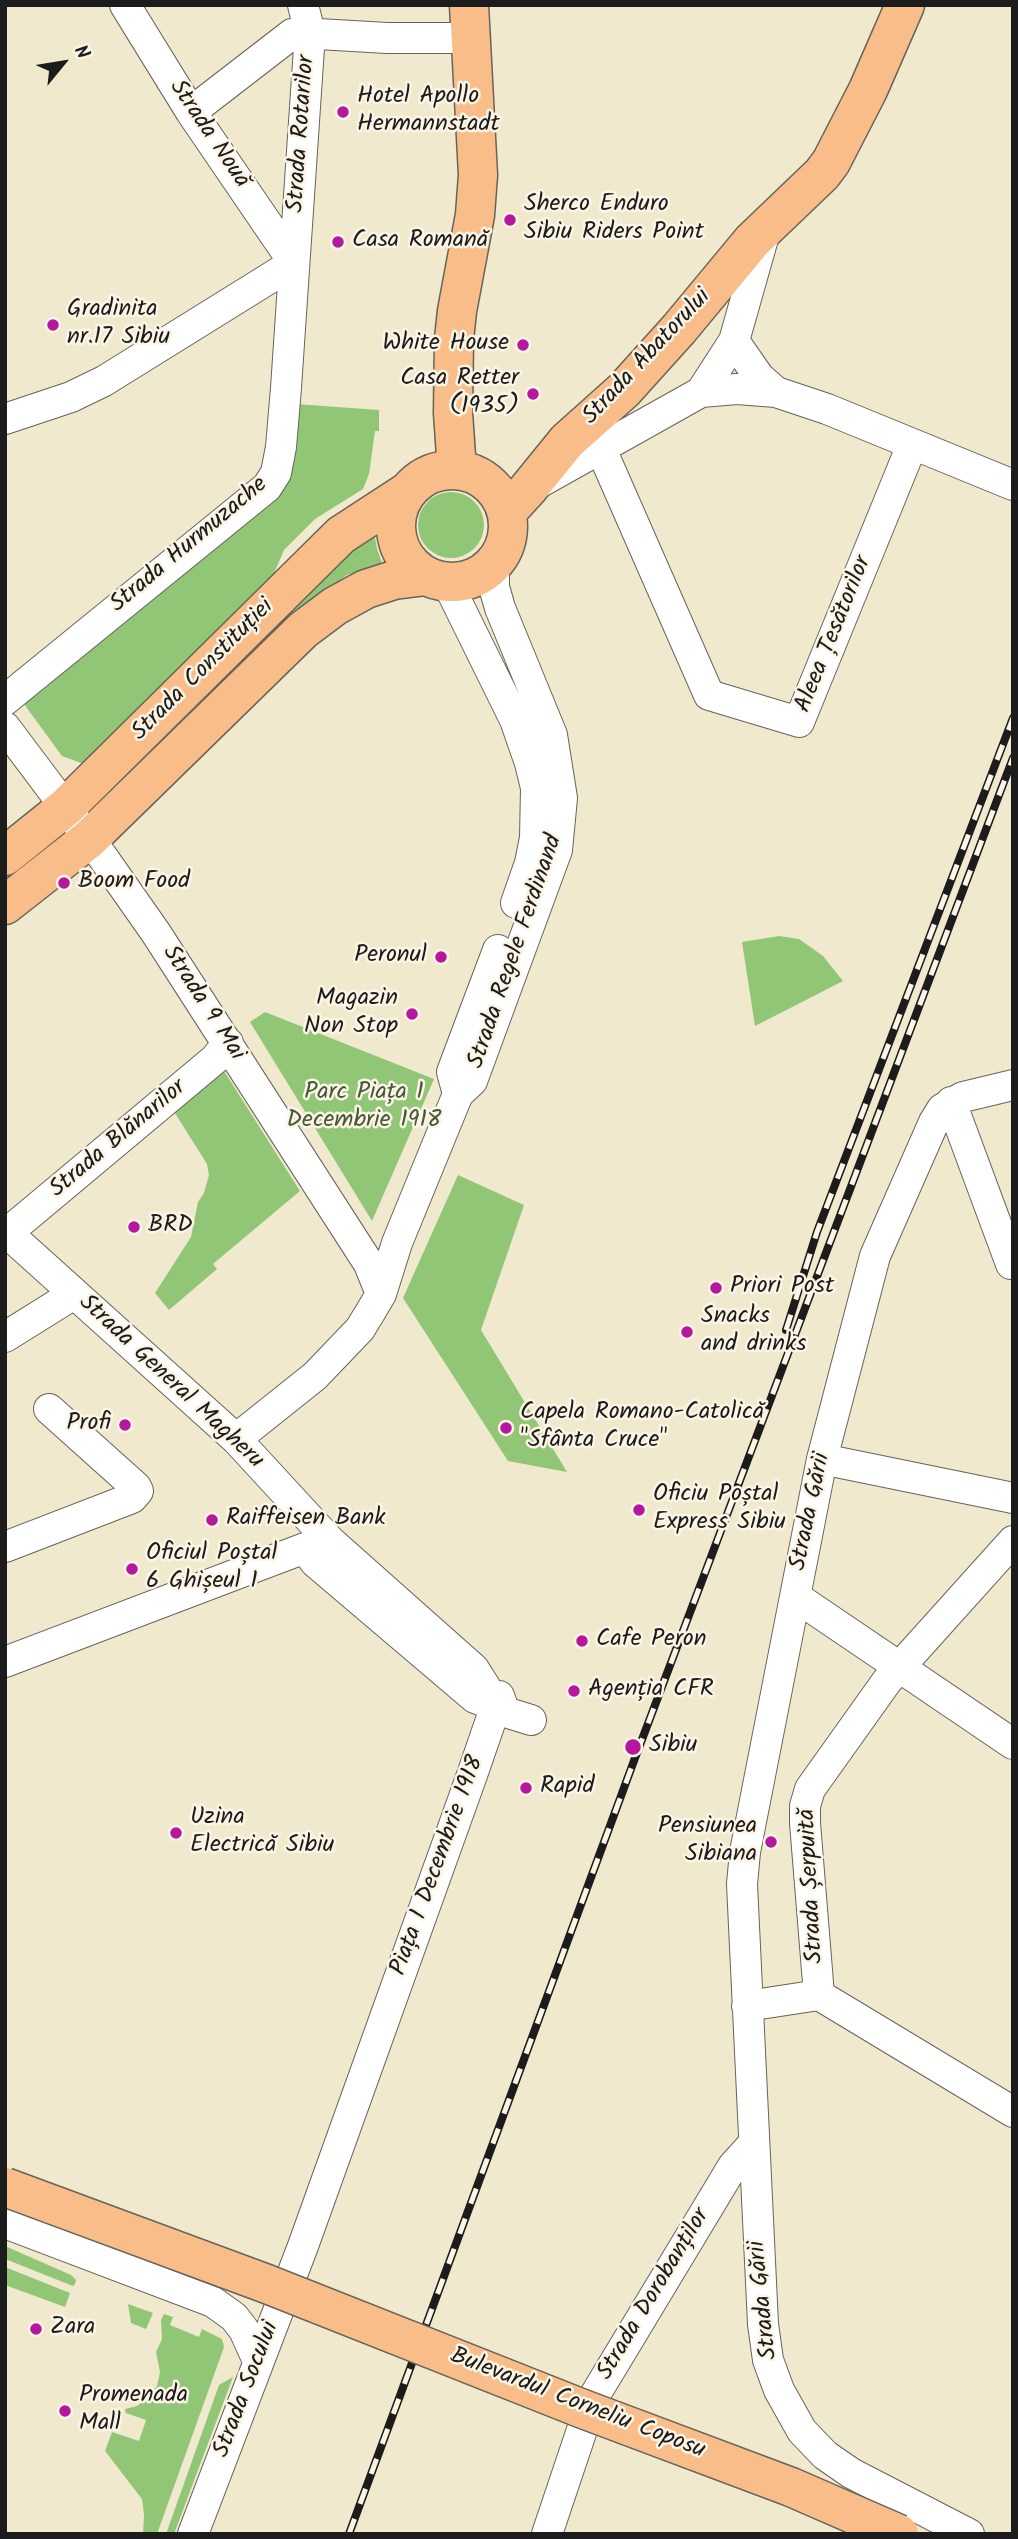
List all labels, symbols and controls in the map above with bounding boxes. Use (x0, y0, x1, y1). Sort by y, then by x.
north arrow (28, 28, 98, 98)
text: N (65, 40, 97, 65)
street label: Strada Rotarilor (283, 54, 323, 214)
street label: Strada Nouă (161, 76, 255, 194)
place label: Hotel Apollo Hermannstadt (357, 84, 500, 140)
marker: Hotel Apollo Hermannstadt (335, 104, 351, 120)
place label: Sherco Enduro Sibiu Riders Point (524, 192, 704, 248)
marker: Sherco Enduro Sibiu Riders Point (502, 212, 518, 228)
place label: Casa Romană (352, 228, 488, 256)
marker: Casa Romană (330, 234, 346, 250)
street label: Strada Abatorului (578, 284, 718, 432)
place label: Gradinita nr.17 Sibiu (67, 297, 170, 353)
marker: Gradinita nr.17 Sibiu (45, 317, 61, 333)
place label: White House (382, 331, 509, 359)
marker: White House (515, 337, 531, 353)
place label: Casa Retter (1935) (400, 366, 519, 422)
marker: Casa Retter (1935) (525, 386, 541, 402)
street label: Strada Hurmuzache (105, 472, 275, 620)
street label: Aleea Țesătorilor (790, 553, 880, 717)
street label: Strada Constituției (127, 594, 281, 748)
street label: Strada Regele Ferdinand (463, 831, 571, 1073)
place label: Boom Food (78, 869, 190, 897)
marker: Boom Food (56, 875, 72, 891)
street label: Strada 9 Mai (154, 941, 250, 1067)
place label: Peronul (354, 943, 427, 971)
marker: Peronul (433, 949, 449, 965)
place label: Magazin Non Stop (304, 986, 398, 1042)
marker: Magazin Non Stop (404, 1006, 420, 1022)
street label: Strada Blănarilor (45, 1075, 193, 1205)
park label: Parc Piața 1 Decembrie 1918 (287, 1080, 441, 1136)
place label: BRD (148, 1213, 193, 1241)
marker: BRD (126, 1219, 142, 1235)
place label: Priori Post (730, 1274, 834, 1302)
marker: Priori Post (708, 1280, 724, 1296)
street label: Strada General Magheru (71, 1290, 269, 1476)
place label: Snacks and drinks (701, 1304, 807, 1360)
marker: Snacks and drinks (679, 1324, 695, 1340)
place label: Capela Romano-Catolică "Sfânta Cruce" (520, 1400, 764, 1456)
place label: Profi (66, 1411, 111, 1439)
marker: Profi (117, 1417, 133, 1433)
marker: Capela Romano-Catolică "Sfânta Cruce" (498, 1420, 514, 1436)
street label: Strada Gării (785, 1451, 839, 1573)
place label: Oficiu Poștal Express Sibiu (653, 1482, 786, 1538)
marker: Oficiu Poștal Express Sibiu (631, 1502, 647, 1518)
place label: Raiffeisen Bank (226, 1506, 386, 1534)
marker: Raiffeisen Bank (204, 1512, 220, 1528)
place label: Oficiul Poștal 6 Ghișeul 1 (146, 1541, 277, 1597)
marker: Oficiul Poștal 6 Ghișeul 1 (124, 1561, 140, 1577)
place label: Cafe Peron (596, 1627, 707, 1655)
marker: Cafe Peron (574, 1633, 590, 1649)
place label: Agenția CFR (588, 1677, 714, 1705)
marker: Agenția CFR (566, 1683, 582, 1699)
place label: Sibiu (649, 1733, 697, 1761)
marker: Sibiu (623, 1737, 643, 1757)
street label: Piața 1 Decembrie 1918 (386, 1752, 492, 1980)
place label: Rapid (540, 1774, 594, 1802)
marker: Rapid (518, 1780, 534, 1796)
place label: Uzina Electrică Sibiu (190, 1805, 334, 1861)
street label: Strada Șerpuită (795, 1808, 831, 1964)
place label: Pensiunea Sibiana (658, 1814, 757, 1870)
marker: Uzina Electrică Sibiu (168, 1825, 184, 1841)
marker: Pensiunea Sibiana (763, 1834, 779, 1850)
street label: Strada Dorobanților (592, 2204, 718, 2386)
street label: Strada Gării (744, 2239, 786, 2361)
place label: Zara (50, 2315, 95, 2343)
street label: Strada Socului (209, 2318, 287, 2462)
marker: Zara (28, 2321, 44, 2337)
street label: Bulevardul Corneliu Coposu (445, 2343, 709, 2467)
place label: Promenada Mall (79, 2383, 188, 2439)
marker: Promenada Mall (57, 2403, 73, 2419)

